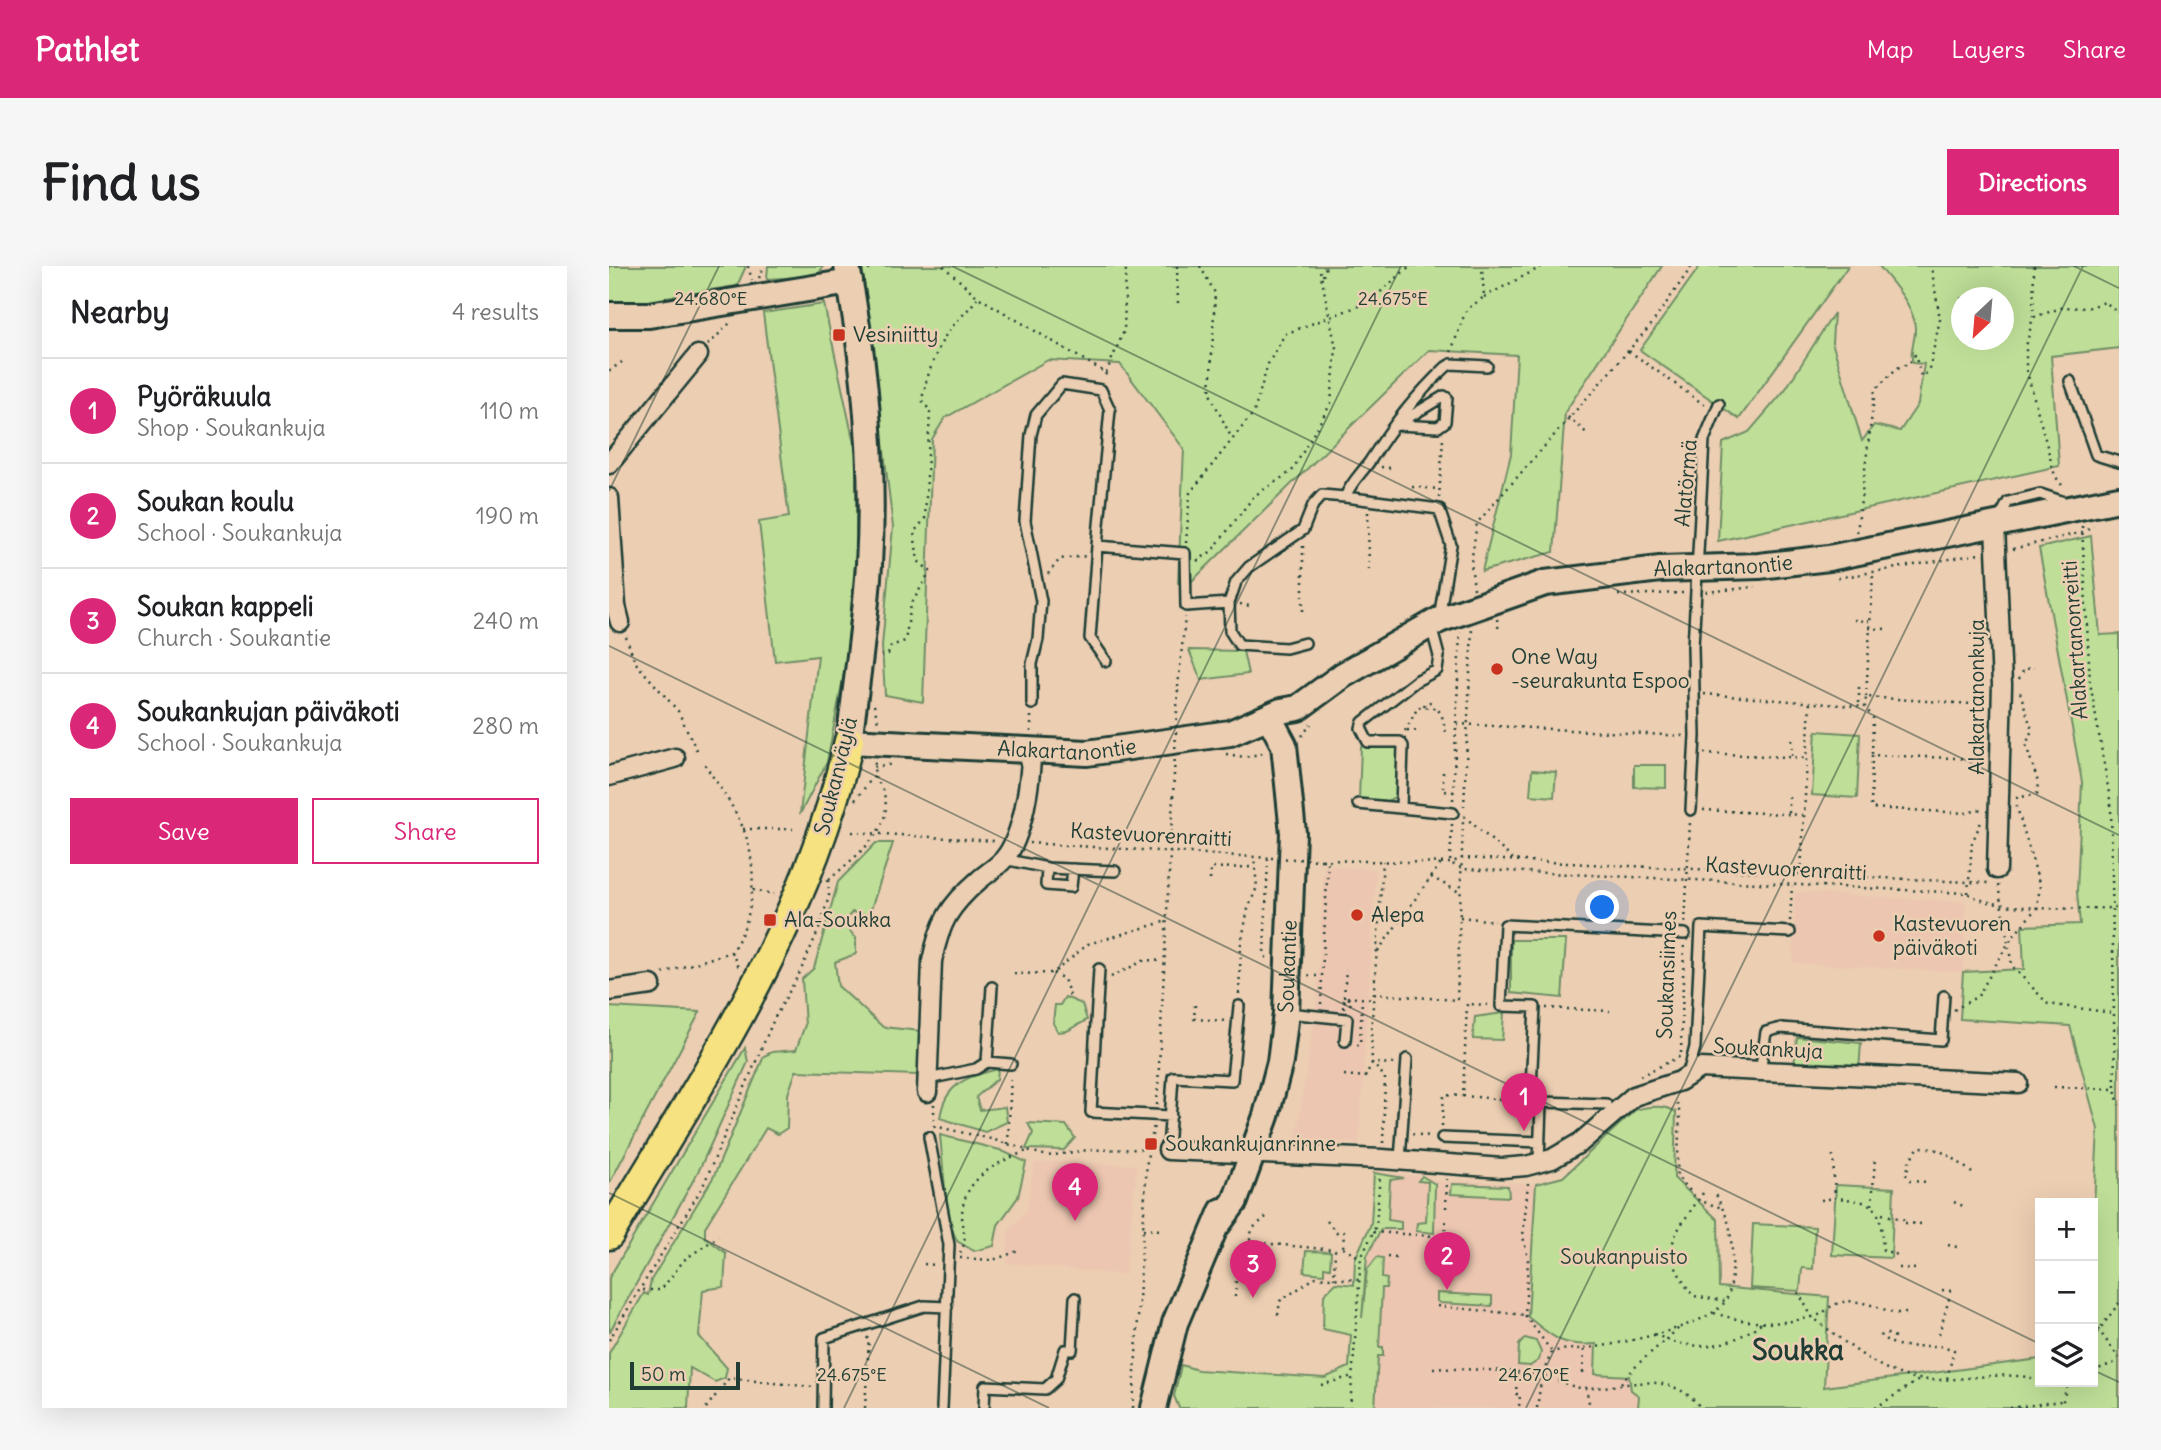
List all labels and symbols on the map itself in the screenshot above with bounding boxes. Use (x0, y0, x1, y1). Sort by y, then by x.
text: 24.680°E (675, 287, 747, 310)
text: 24.675°E (1358, 287, 1428, 310)
north arrow (1951, 287, 2014, 350)
place label: Vesiniitty (853, 321, 939, 348)
marker: Vesiniitty (831, 327, 847, 343)
street label: Alatörmä (1668, 438, 1703, 528)
street label: Alakartanontie (1653, 548, 1794, 582)
street label: Alakartanonreitti (2055, 560, 2094, 720)
street label: Alakartanonkuja (1963, 619, 1990, 775)
place label: One Way -seurakunta Espoo (1511, 643, 1690, 694)
marker: One Way -seurakunta Espoo (1489, 661, 1505, 677)
street label: Soukanväylä (808, 714, 863, 838)
street label: Alakartanontie (997, 732, 1138, 766)
street label: Kastevuorenraitti (1069, 817, 1233, 852)
street label: Kastevuorenraitti (1704, 851, 1868, 886)
your location (1585, 890, 1619, 924)
place label: Alepa (1371, 901, 1424, 928)
place label: Ala-Soukka (784, 906, 891, 933)
marker: Alepa (1349, 907, 1365, 923)
street label: Soukansiimes (1651, 910, 1682, 1040)
place label: Kastevuoren päiväkoti (1893, 910, 2011, 961)
marker: Ala-Soukka (762, 912, 778, 928)
street label: Soukantie (1272, 919, 1303, 1013)
marker: Kastevuoren päiväkoti (1871, 928, 1887, 944)
street label: Soukankuja (1712, 1032, 1824, 1065)
pin: 1 (1501, 1073, 1547, 1131)
place label: Soukankujanrinne (1165, 1130, 1336, 1157)
marker: Soukankujanrinne (1143, 1136, 1159, 1152)
pin: 4 (1052, 1163, 1098, 1221)
pin: 2 (1424, 1232, 1470, 1290)
pin: 3 (1230, 1240, 1276, 1298)
park label: Soukanpuisto (1560, 1243, 1688, 1270)
district label: Soukka (1752, 1332, 1844, 1368)
scale bar (630, 1359, 740, 1391)
text: 24.675°E (817, 1363, 887, 1386)
text: 24.670°E (1498, 1363, 1570, 1386)

